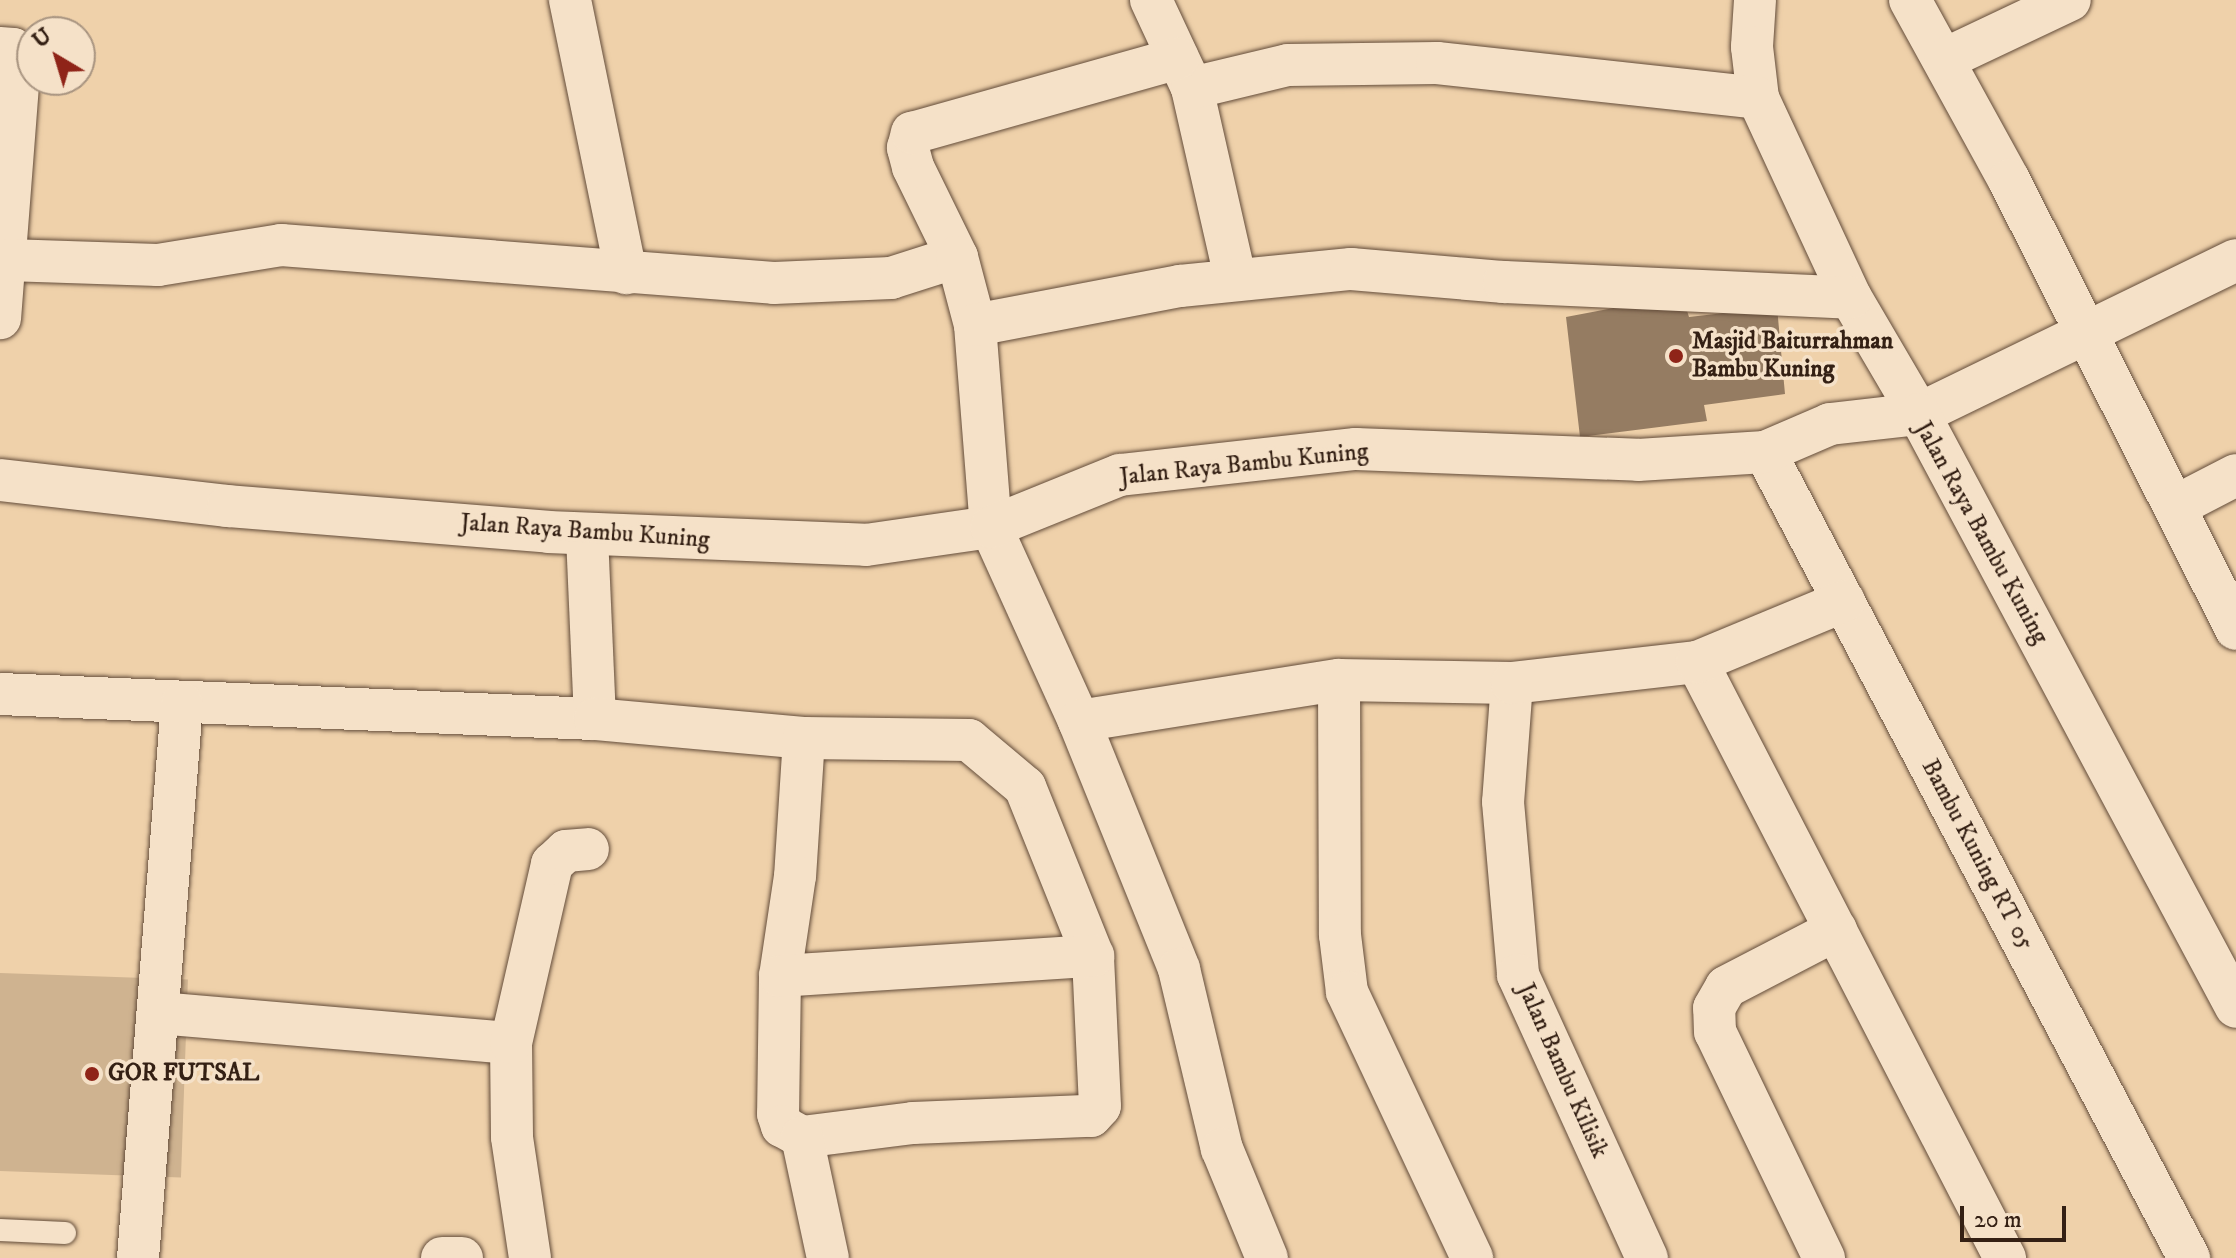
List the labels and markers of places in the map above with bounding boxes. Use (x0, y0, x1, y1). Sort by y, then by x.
place label: Masjid Baiturrahman Bambu Kuning (1692, 328, 1893, 384)
marker: Masjid Baiturrahman Bambu Kuning (1667, 347, 1685, 365)
place label: GOR FUTSAL (108, 1060, 259, 1088)
marker: GOR FUTSAL (83, 1065, 101, 1083)

